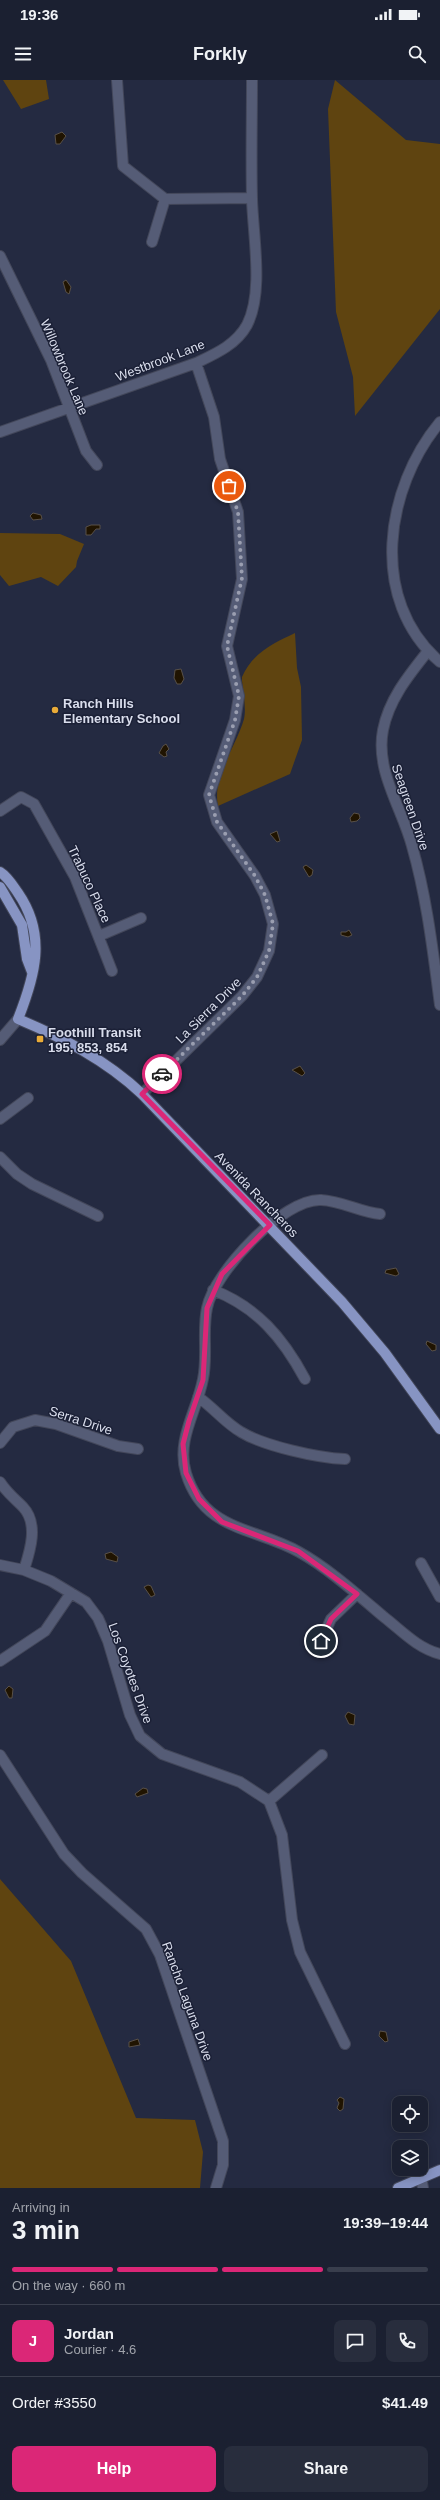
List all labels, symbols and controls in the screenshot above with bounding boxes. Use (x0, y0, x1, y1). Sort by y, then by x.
text: 19:36 (20, 6, 58, 23)
icon: menu (12, 43, 34, 65)
icon: search (406, 43, 428, 65)
text: Forkly (193, 44, 247, 64)
street label: Willowbrook Lane (38, 317, 91, 417)
street label: Westbrook Lane (113, 337, 207, 384)
pin (212, 469, 246, 503)
icon: bag (218, 475, 240, 497)
place label: Ranch Hills Elementary School (63, 696, 180, 726)
marker: Ranch Hills Elementary School (50, 705, 60, 715)
street label: Seagreen Drive (389, 762, 432, 852)
street label: Trabuco Place (65, 843, 114, 925)
street label: La Sierra Drive (172, 974, 244, 1046)
place label: Foothill Transit 195, 853, 854 (48, 1025, 142, 1055)
marker: Foothill Transit 195, 853, 854 (35, 1034, 45, 1044)
courier (142, 1054, 182, 1094)
icon: car (151, 1063, 173, 1085)
street label: Avenida Rancheros (212, 1148, 302, 1241)
street label: Serra Drive (47, 1403, 114, 1438)
street label: Los Coyotes Drive (105, 1621, 156, 1726)
pin (304, 1624, 338, 1658)
icon: home (310, 1630, 332, 1652)
street label: Rancho Laguna Drive (159, 1940, 216, 2063)
map controls (392, 2096, 428, 2176)
button: locate (392, 2096, 428, 2132)
button: layers (392, 2140, 428, 2176)
text: Arriving in (12, 2200, 70, 2215)
text: 19:39–19:44 (343, 2214, 428, 2231)
text: 3 min (12, 2215, 80, 2245)
text: On the way · 660 m (12, 2278, 125, 2293)
button: chat (334, 2320, 376, 2362)
button: phone (386, 2320, 428, 2362)
text: Jordan (64, 2325, 114, 2342)
text: J (29, 2332, 37, 2349)
text: Courier · 4.6 (64, 2342, 136, 2357)
text: Order #3550 (12, 2394, 96, 2411)
text: $41.49 (382, 2394, 428, 2411)
button: Help (12, 2446, 216, 2492)
button: Share (224, 2446, 428, 2492)

